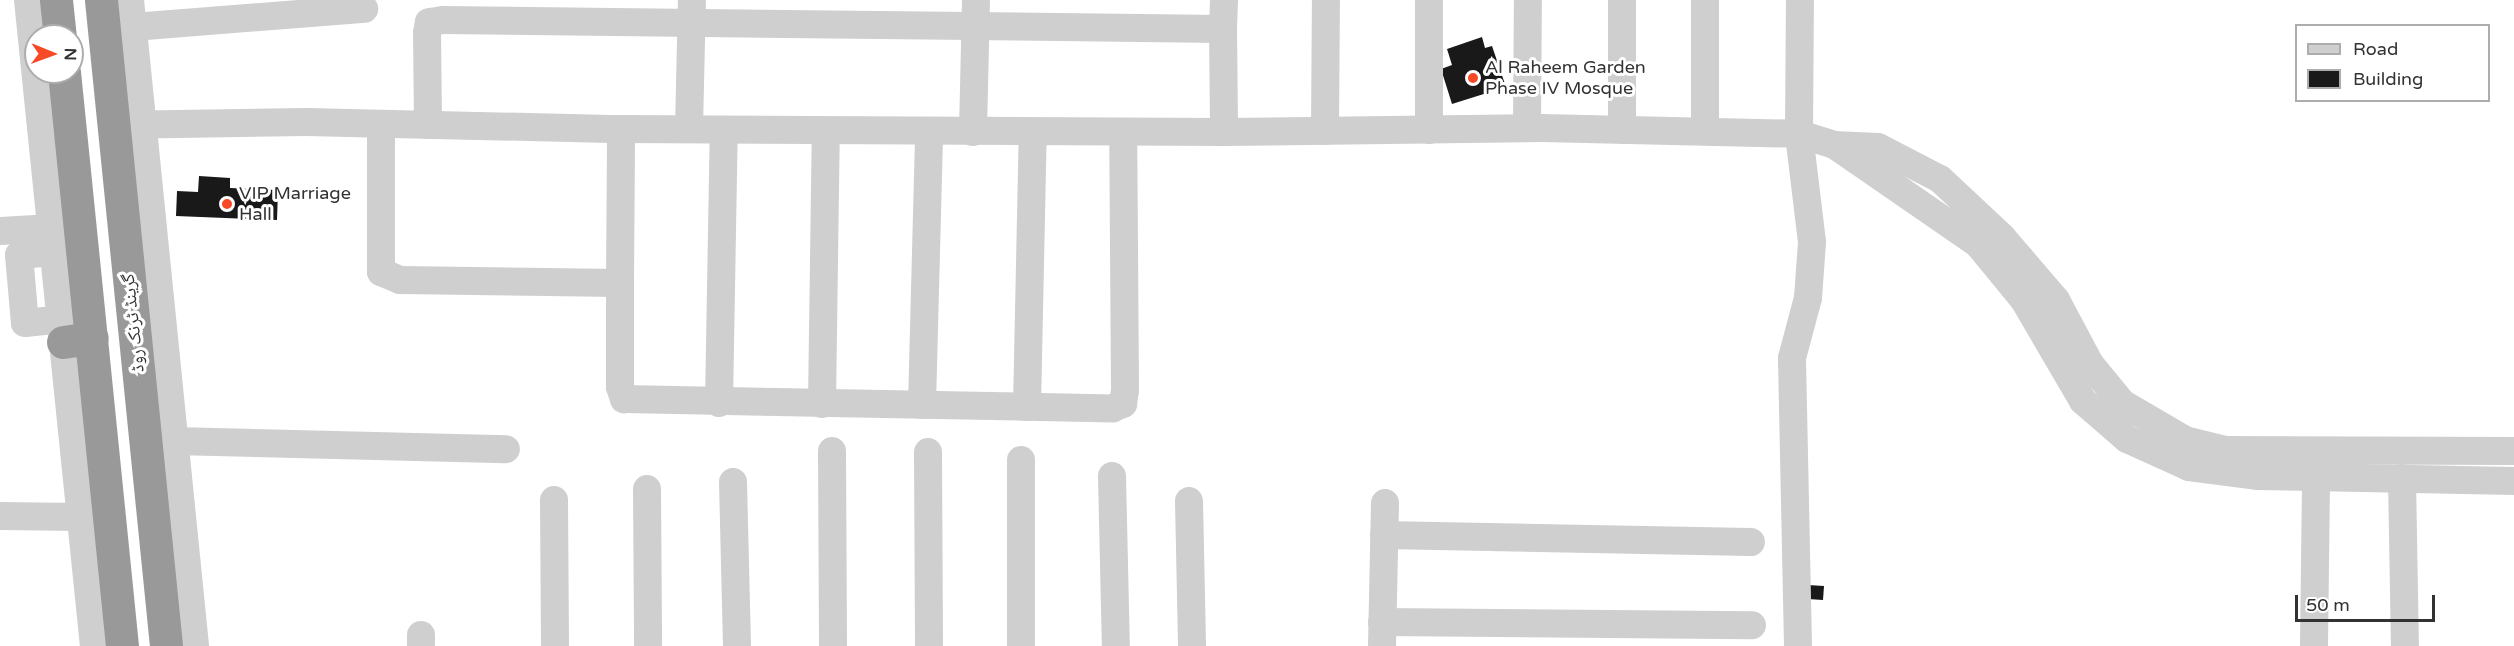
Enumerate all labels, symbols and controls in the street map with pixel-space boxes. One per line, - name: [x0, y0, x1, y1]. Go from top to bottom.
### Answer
- north arrow: [24, 24, 84, 84]
- legend: [2295, 24, 2490, 102]
- text: Road: [2353, 38, 2398, 60]
- text: N: [60, 48, 80, 61]
- place label: Al Raheem Garden Phase IV Mosque: [1485, 57, 1646, 100]
- text: Building: [2353, 68, 2423, 90]
- marker: Al Raheem Garden Phase IV Mosque: [1466, 71, 1480, 85]
- place label: VIP Marriage Hall: [239, 183, 351, 226]
- marker: VIP Marriage Hall: [220, 197, 234, 211]
- street label: گرینڈ ٹرنک روڈ: [117, 273, 149, 373]
- scale bar: [2298, 583, 2438, 621]
- text: 50 m: [2306, 594, 2350, 616]

